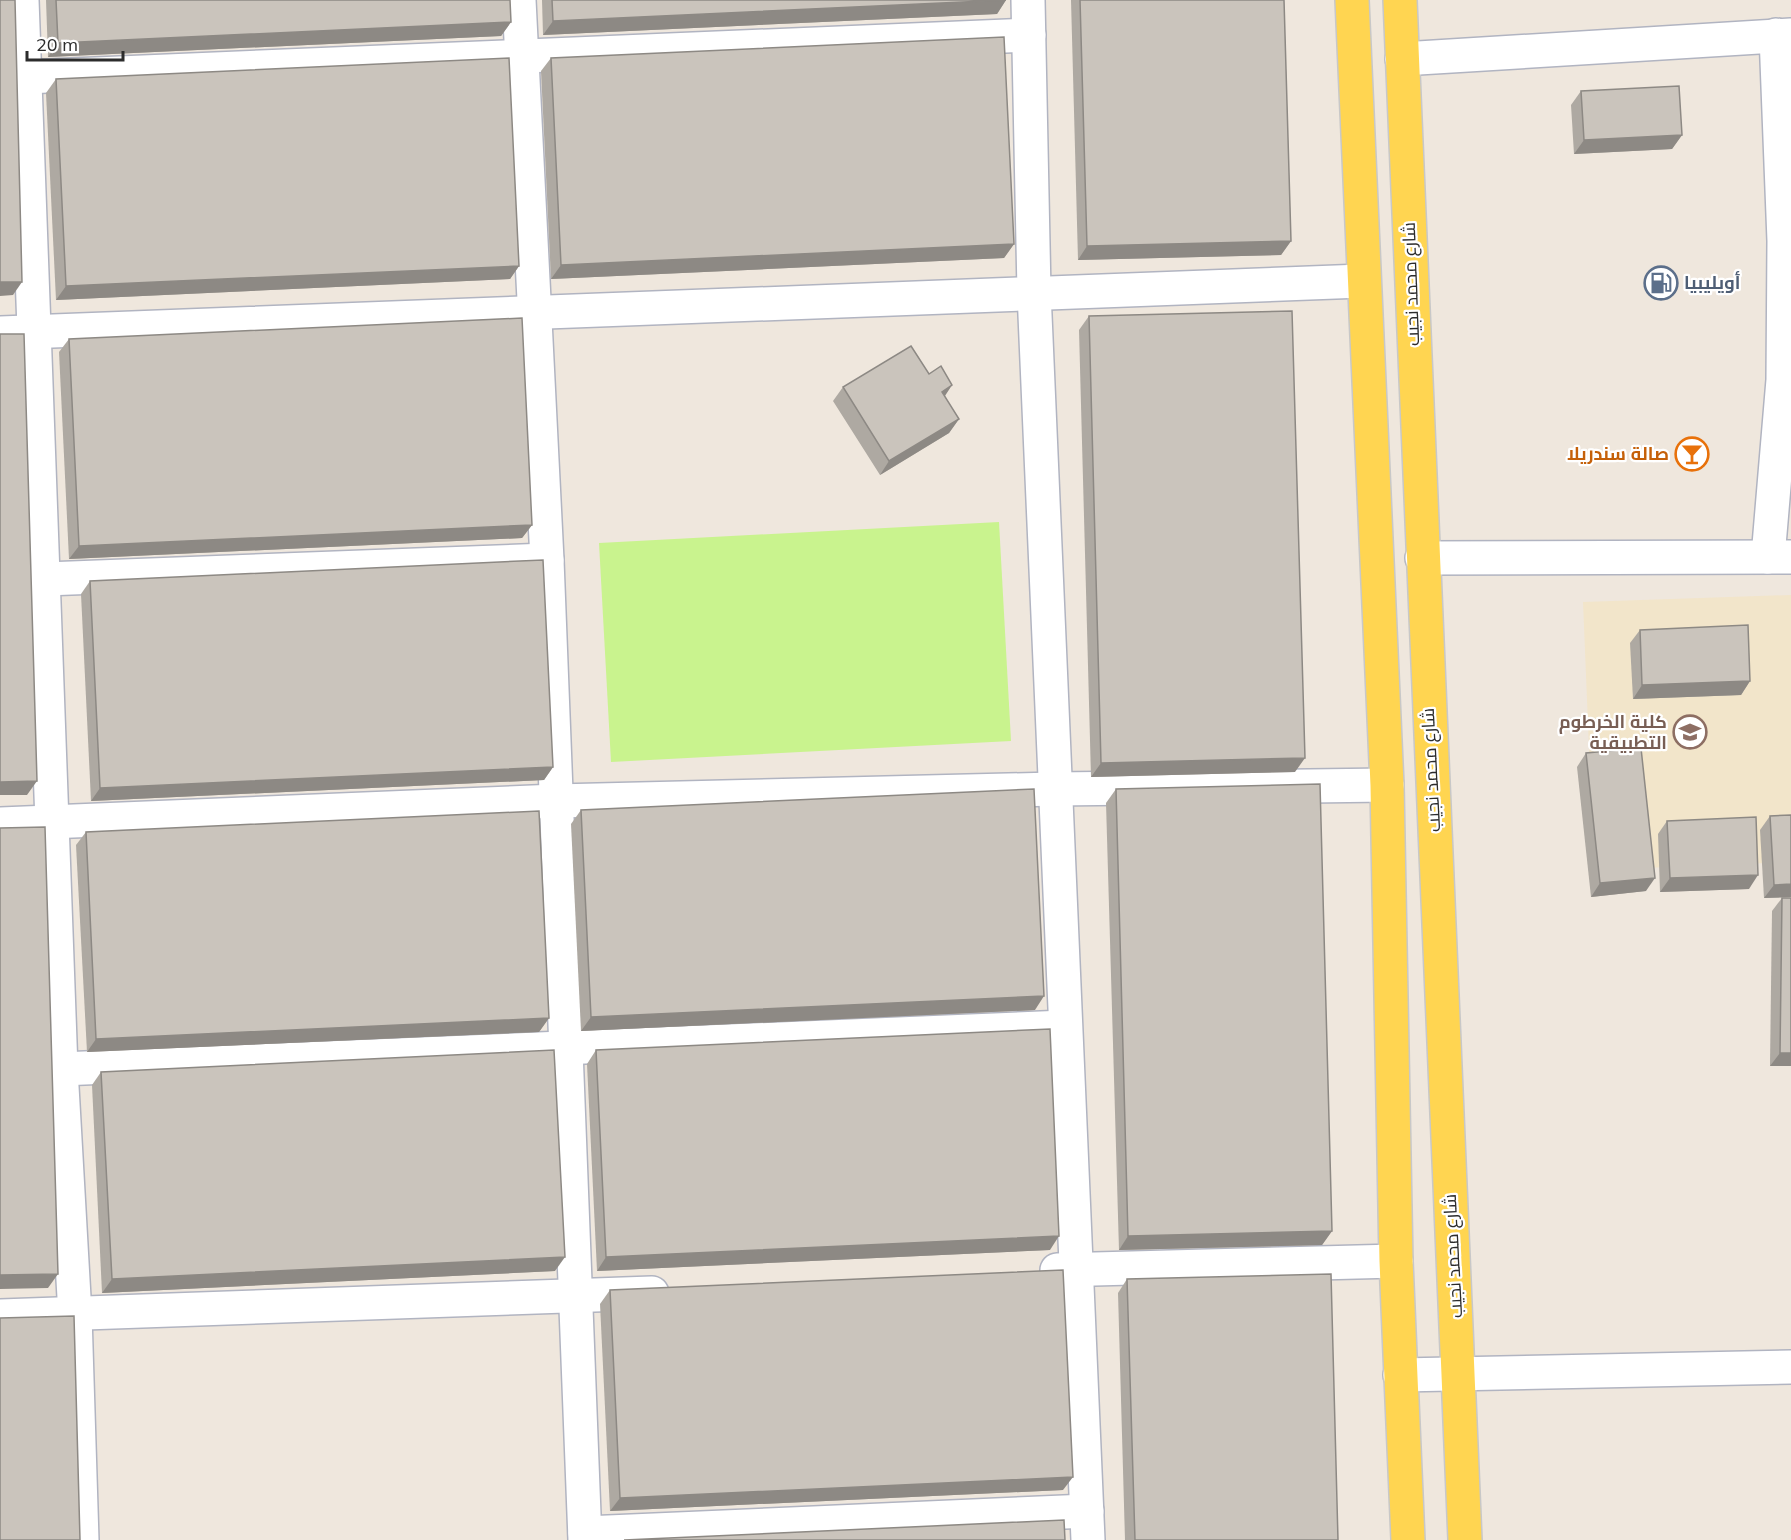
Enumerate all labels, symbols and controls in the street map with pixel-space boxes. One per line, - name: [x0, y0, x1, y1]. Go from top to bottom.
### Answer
- scale bar: [27, 24, 123, 62]
- text: 20 m: [36, 33, 78, 56]
- street label: شارع محمد نجيب: [1397, 222, 1425, 346]
- fuel station icon: أويليبيا: [1643, 265, 1679, 301]
- place label: أويليبيا: [1684, 270, 1740, 294]
- bar icon: صالة سندريلا: [1674, 436, 1710, 472]
- place label: صالة سندريلا: [1567, 442, 1669, 465]
- street label: شارع محمد نجيب: [1416, 707, 1446, 833]
- place label: كلية الخرطوم التطبيقية: [1559, 710, 1667, 754]
- school or university icon: كلية الخرطوم التطبيقية: [1672, 714, 1708, 750]
- street label: شارع محمد نجيب: [1438, 1193, 1468, 1319]

